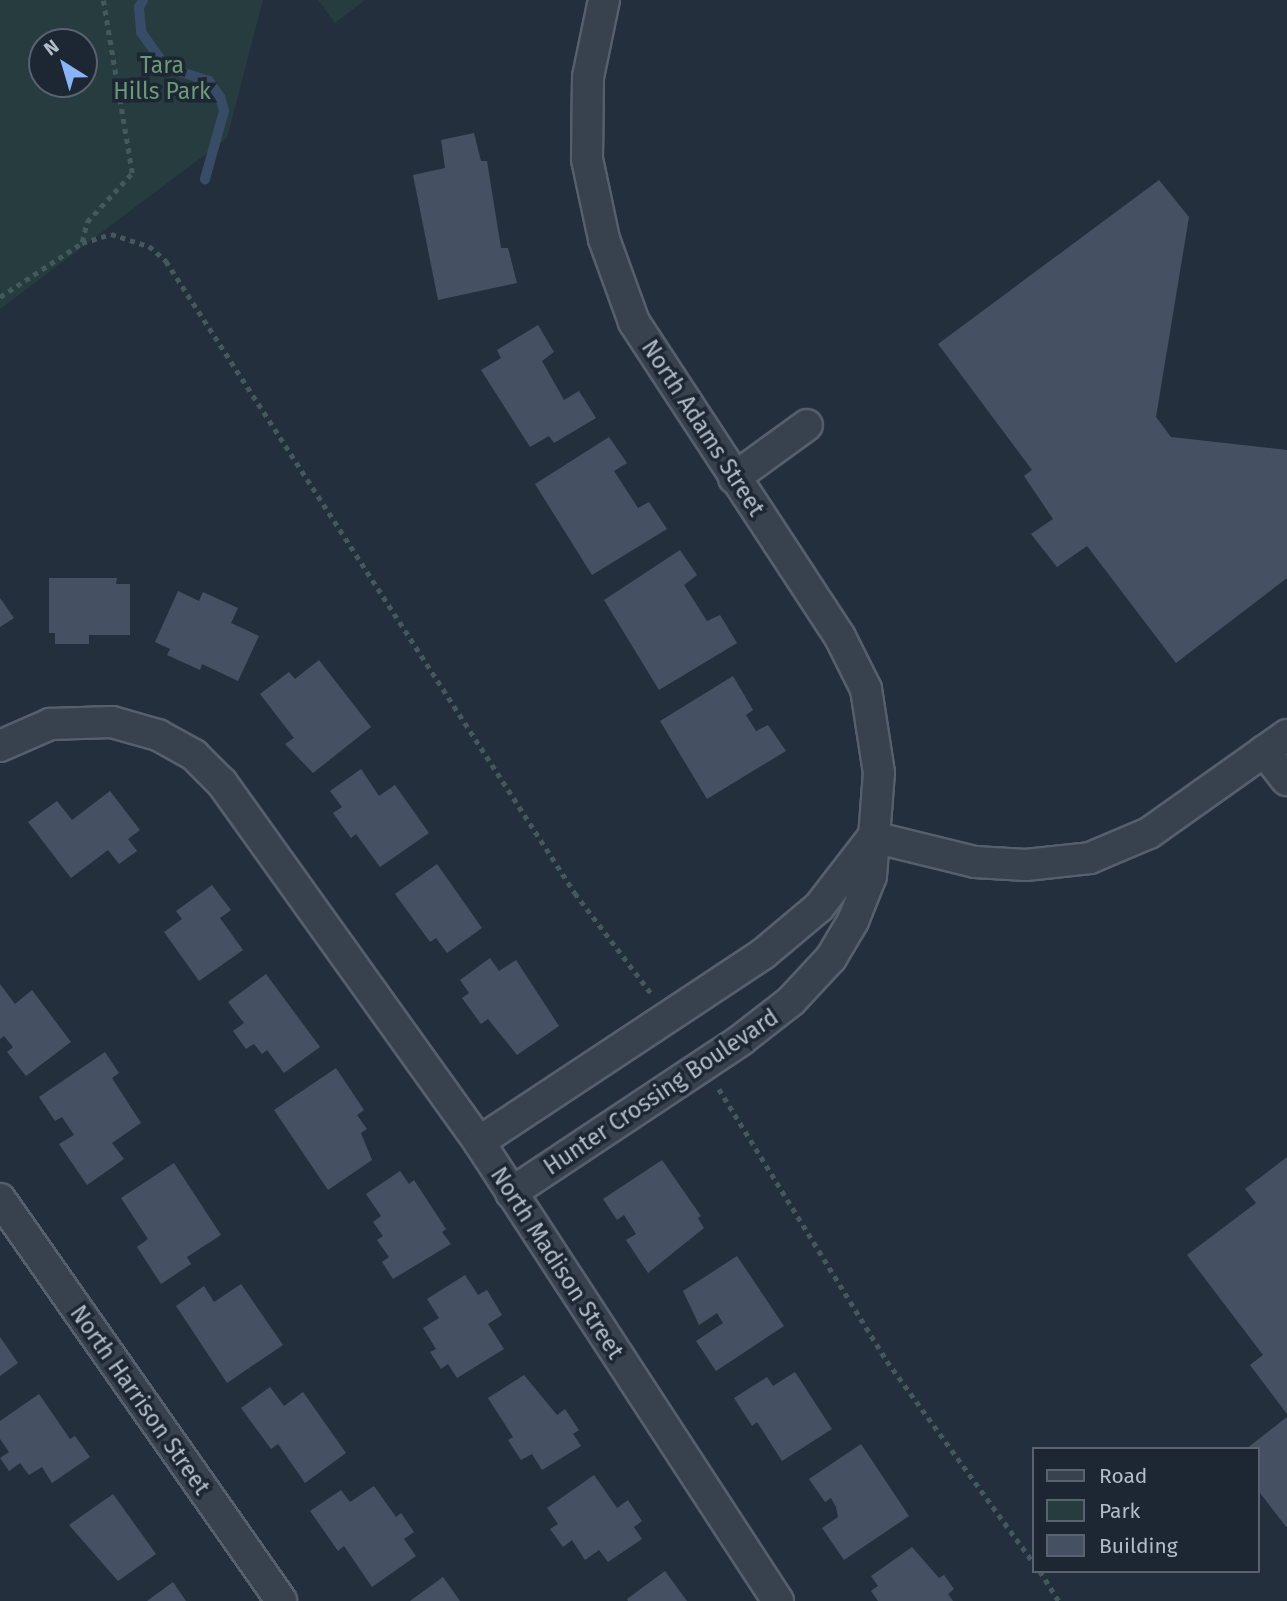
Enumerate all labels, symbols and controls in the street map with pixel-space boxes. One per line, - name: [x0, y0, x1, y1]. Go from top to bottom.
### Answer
- north arrow: [28, 28, 98, 98]
- text: N: [39, 34, 63, 60]
- park label: Tara Hills Park: [113, 51, 211, 105]
- street label: North Adams Street: [636, 335, 770, 521]
- street label: Hunter Crossing Boulevard: [539, 1003, 783, 1181]
- street label: North Madison Street: [485, 1162, 629, 1364]
- street label: North Harrison Street: [64, 1300, 216, 1500]
- legend: [1032, 1447, 1259, 1573]
- text: Road: [1099, 1463, 1147, 1489]
- text: Park: [1099, 1498, 1140, 1524]
- text: Building: [1099, 1533, 1178, 1559]

